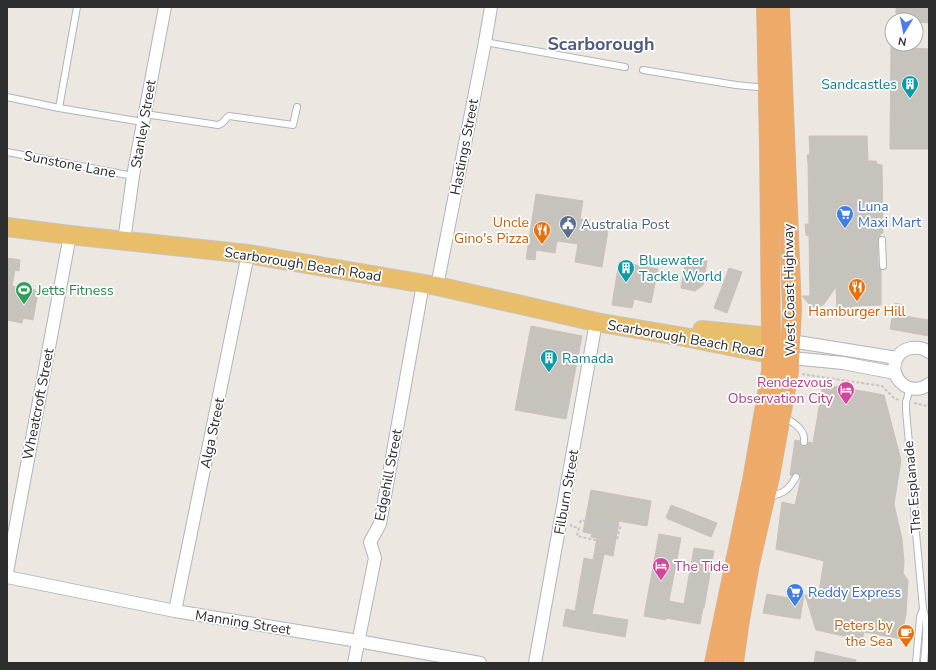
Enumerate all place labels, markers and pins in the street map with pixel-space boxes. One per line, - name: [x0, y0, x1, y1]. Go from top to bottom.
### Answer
- building icon: Sandcastles: [900, 74, 920, 99]
- place label: Sandcastles: [821, 75, 897, 94]
- place label: Luna Maxi Mart: [858, 197, 921, 232]
- supermarket icon: Luna Maxi Mart: [835, 204, 855, 229]
- place label: Uncle Gino's Pizza: [454, 213, 529, 248]
- public building icon: Australia Post: [558, 214, 578, 239]
- place label: Australia Post: [581, 215, 669, 234]
- restaurant icon: Uncle Gino's Pizza: [532, 220, 552, 245]
- place label: Bluewater Tackle World: [639, 251, 722, 286]
- building icon: Bluewater Tackle World: [616, 258, 636, 283]
- restaurant icon: Hamburger Hill: [847, 277, 867, 302]
- sports icon: Jetts Fitness: [14, 280, 34, 305]
- place label: Jetts Fitness: [36, 281, 114, 300]
- place label: Hamburger Hill: [808, 302, 907, 321]
- building icon: Ramada: [539, 348, 559, 373]
- place label: Ramada: [562, 349, 614, 368]
- place label: Rendezvous Observation City: [728, 373, 834, 408]
- hotel icon: Rendezvous Observation City: [836, 380, 856, 405]
- hotel icon: The Tide: [651, 556, 671, 581]
- place label: The Tide: [674, 557, 729, 576]
- supermarket icon: Reddy Express: [785, 582, 805, 607]
- place label: Reddy Express: [808, 583, 902, 602]
- place label: Peters by the Sea: [834, 616, 894, 651]
- cafe icon: Peters by the Sea: [896, 623, 916, 648]

